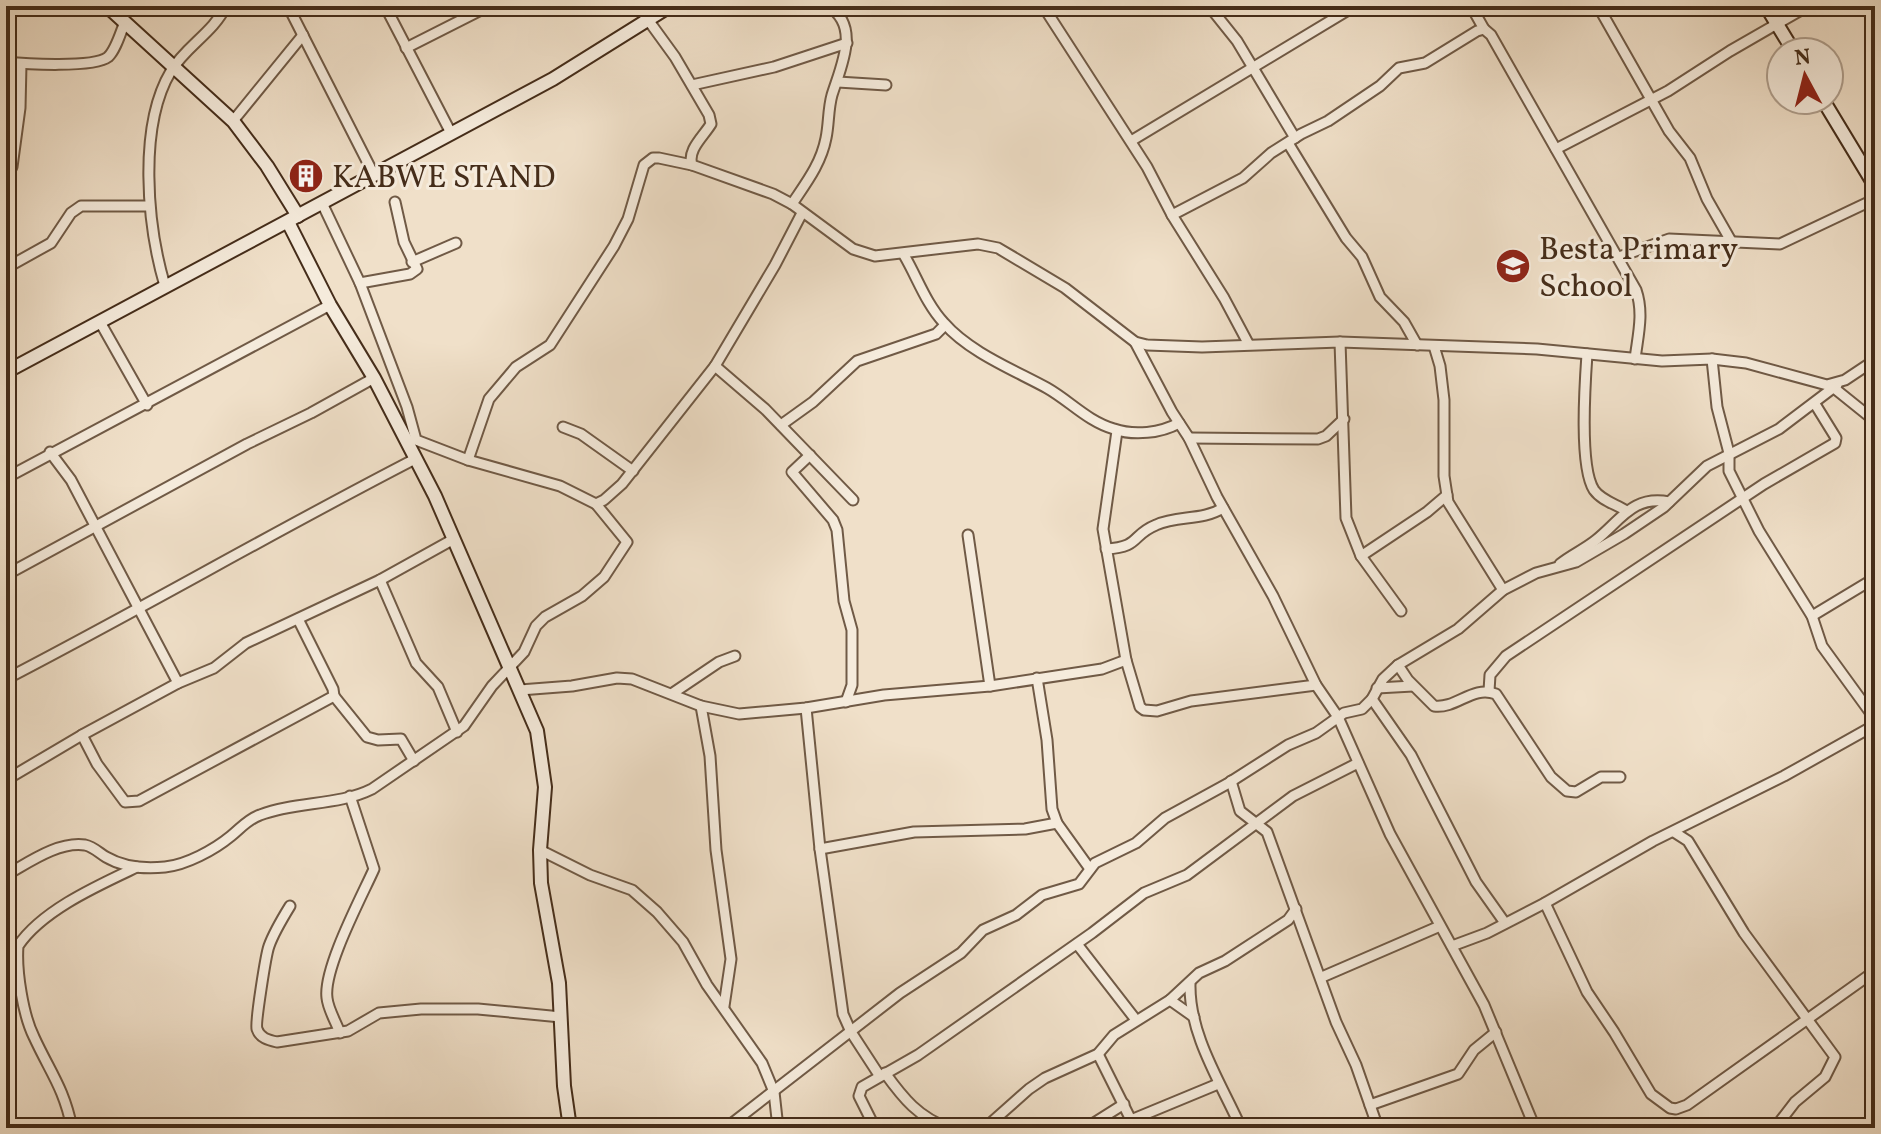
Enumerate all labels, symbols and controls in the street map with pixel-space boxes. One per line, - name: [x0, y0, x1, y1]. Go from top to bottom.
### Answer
- north arrow: [1765, 36, 1845, 116]
- text: N: [1793, 42, 1813, 75]
- building icon: KABWE STAND: [287, 157, 325, 195]
- place label: KABWE STAND: [332, 157, 555, 201]
- place label: Besta Primary School: [1539, 229, 1738, 310]
- school or university icon: Besta Primary School: [1494, 247, 1532, 285]

